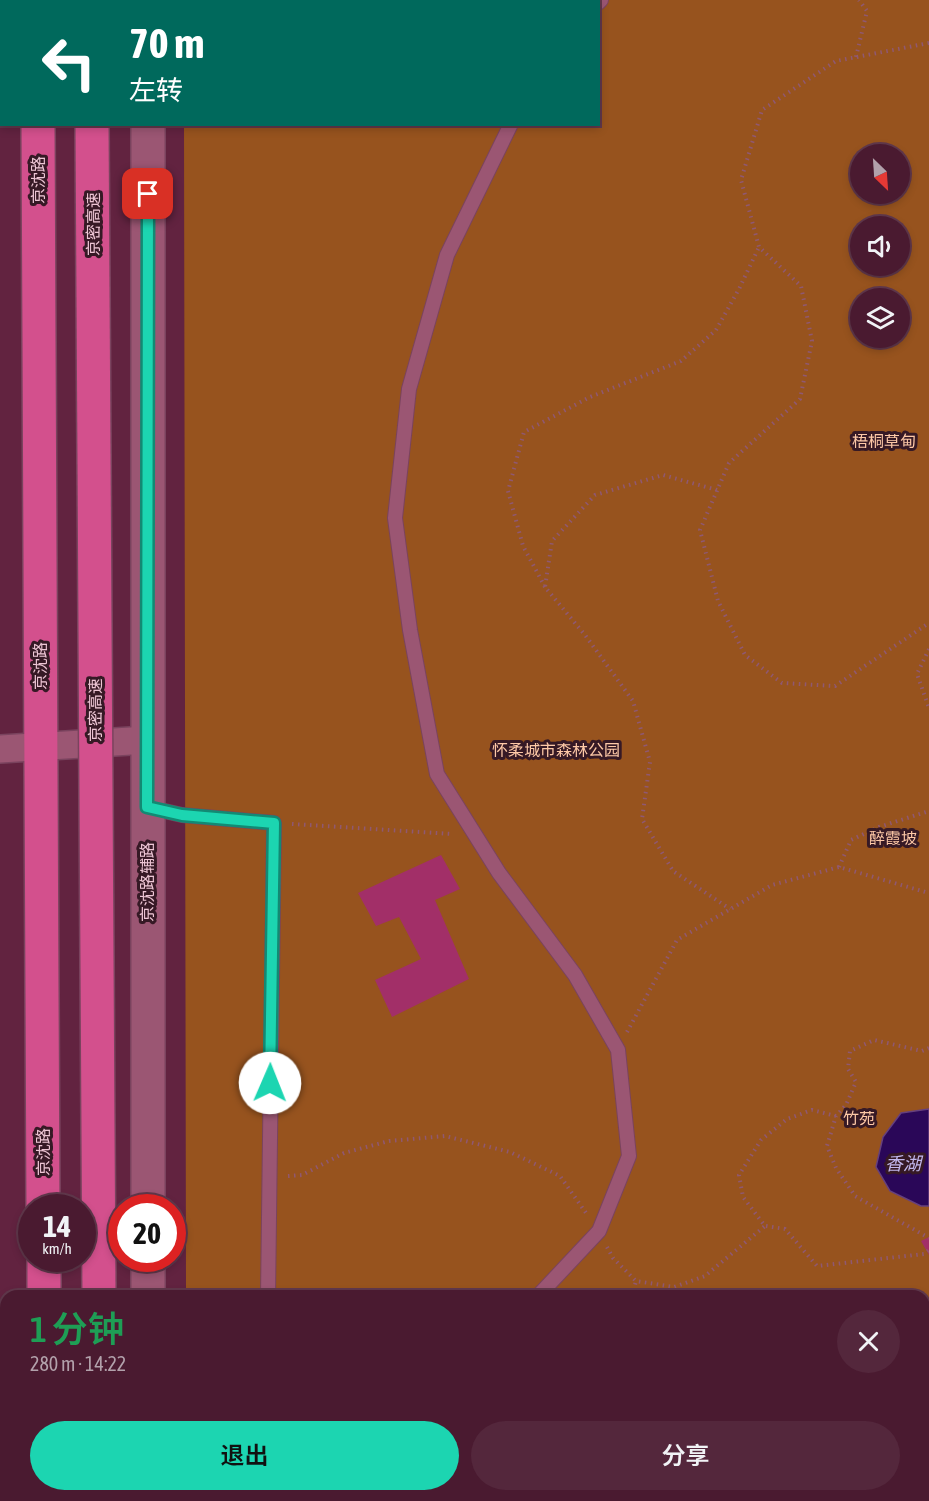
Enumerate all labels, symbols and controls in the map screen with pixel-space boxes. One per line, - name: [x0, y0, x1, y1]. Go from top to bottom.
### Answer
- text: 70 m: [129, 19, 204, 67]
- icon: left: [30, 24, 108, 102]
- text: 左转: [129, 75, 183, 106]
- north arrow: [850, 144, 910, 204]
- map controls: [850, 144, 910, 348]
- street label: 京沈路: [29, 156, 47, 204]
- pin: [122, 168, 173, 219]
- icon: arrive: [131, 177, 164, 210]
- street label: 京密高速: [84, 192, 102, 256]
- button: sound: [850, 216, 910, 276]
- button: layers: [850, 288, 910, 348]
- park label: 梧桐草甸: [852, 432, 916, 450]
- street label: 京沈路: [31, 642, 49, 690]
- street label: 京密高速: [86, 678, 104, 742]
- park label: 怀柔城市森林公园: [492, 741, 620, 759]
- park label: 醉霞坡: [869, 829, 917, 847]
- street label: 京沈路辅路: [138, 842, 156, 922]
- position arrow: [238, 1051, 302, 1115]
- park label: 竹苑: [843, 1109, 875, 1127]
- street label: 京沈路: [34, 1128, 52, 1176]
- water label: 香湖: [885, 1153, 924, 1174]
- speed limit sign: 20: [108, 1194, 186, 1272]
- text: 14: [43, 1209, 71, 1243]
- text: km/h: [42, 1240, 72, 1257]
- text: 1 分钟: [30, 1308, 124, 1350]
- button: close: [837, 1310, 900, 1373]
- text: 280 m · 14:22: [30, 1352, 126, 1375]
- button: 退出: [30, 1421, 459, 1490]
- button: 分享: [471, 1421, 900, 1490]

